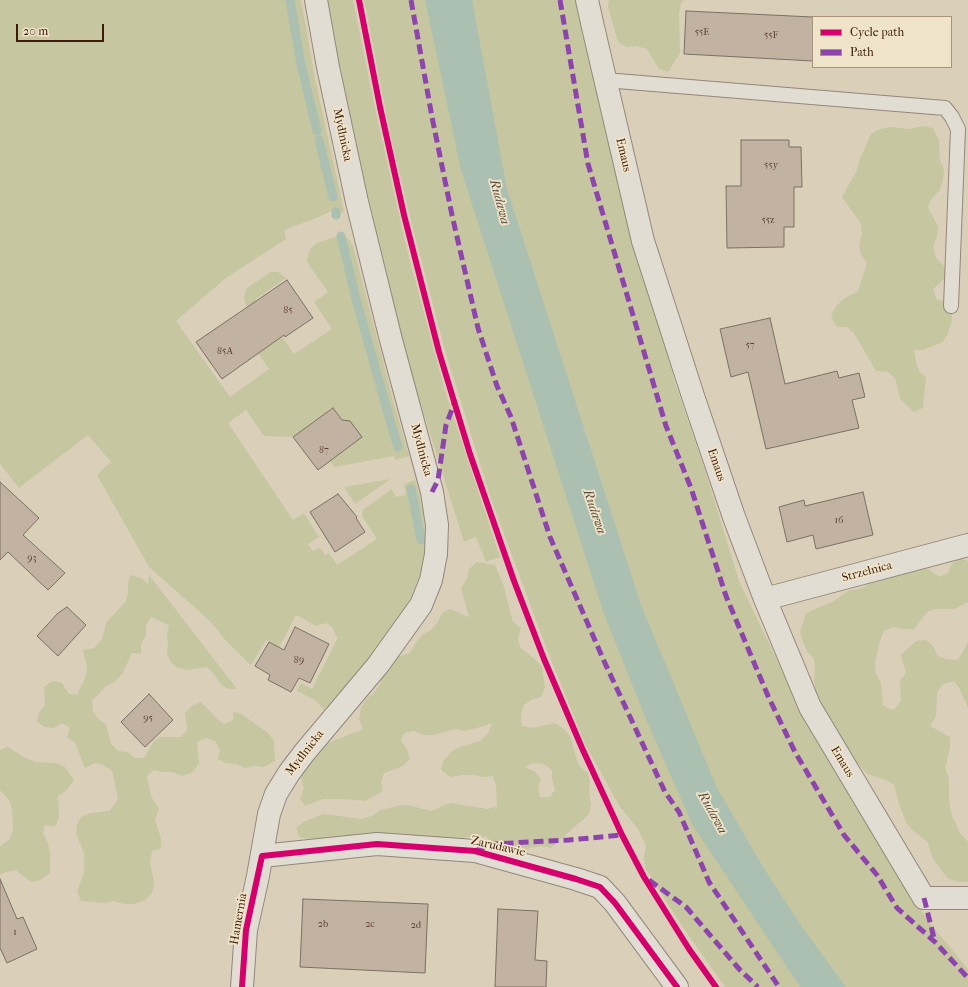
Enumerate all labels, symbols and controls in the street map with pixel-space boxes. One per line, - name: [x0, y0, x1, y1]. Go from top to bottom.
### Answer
- scale bar: [18, 16, 106, 42]
- legend: [812, 16, 952, 68]
- text: 20 m: [23, 24, 48, 38]
- text: Cycle path: [850, 25, 904, 39]
- house number: 55E: [695, 27, 709, 39]
- house number: 55F: [764, 30, 778, 42]
- text: Path: [850, 45, 874, 59]
- street label: Mydlnicka: [329, 107, 355, 163]
- street label: Emaus: [612, 137, 634, 173]
- house number: 55y: [764, 160, 778, 172]
- water label: Rudawa: [486, 178, 512, 226]
- house number: 55z: [761, 215, 775, 227]
- house number: 85: [283, 305, 293, 317]
- house number: 57: [745, 340, 755, 352]
- house number: 85A: [217, 346, 233, 358]
- street label: Mydlnicka: [407, 422, 435, 478]
- house number: 87: [319, 445, 329, 457]
- street label: Emaus: [704, 447, 728, 483]
- water label: Rudawa: [579, 488, 609, 536]
- house number: 16: [835, 515, 843, 527]
- house number: 93: [27, 553, 37, 565]
- street label: Strzelnica: [840, 558, 894, 586]
- house number: 89: [294, 655, 304, 667]
- house number: 95: [143, 713, 153, 725]
- street label: Mydlnicka: [283, 727, 327, 779]
- street label: Emaus: [827, 744, 857, 780]
- water label: Rudawa: [694, 789, 730, 837]
- street label: Zarudawie: [469, 834, 527, 860]
- street label: Hamernia: [227, 892, 251, 946]
- house number: 2b: [318, 919, 328, 931]
- house number: 2c: [365, 919, 375, 931]
- house number: 2d: [411, 920, 421, 932]
- house number: 1: [13, 927, 17, 939]

